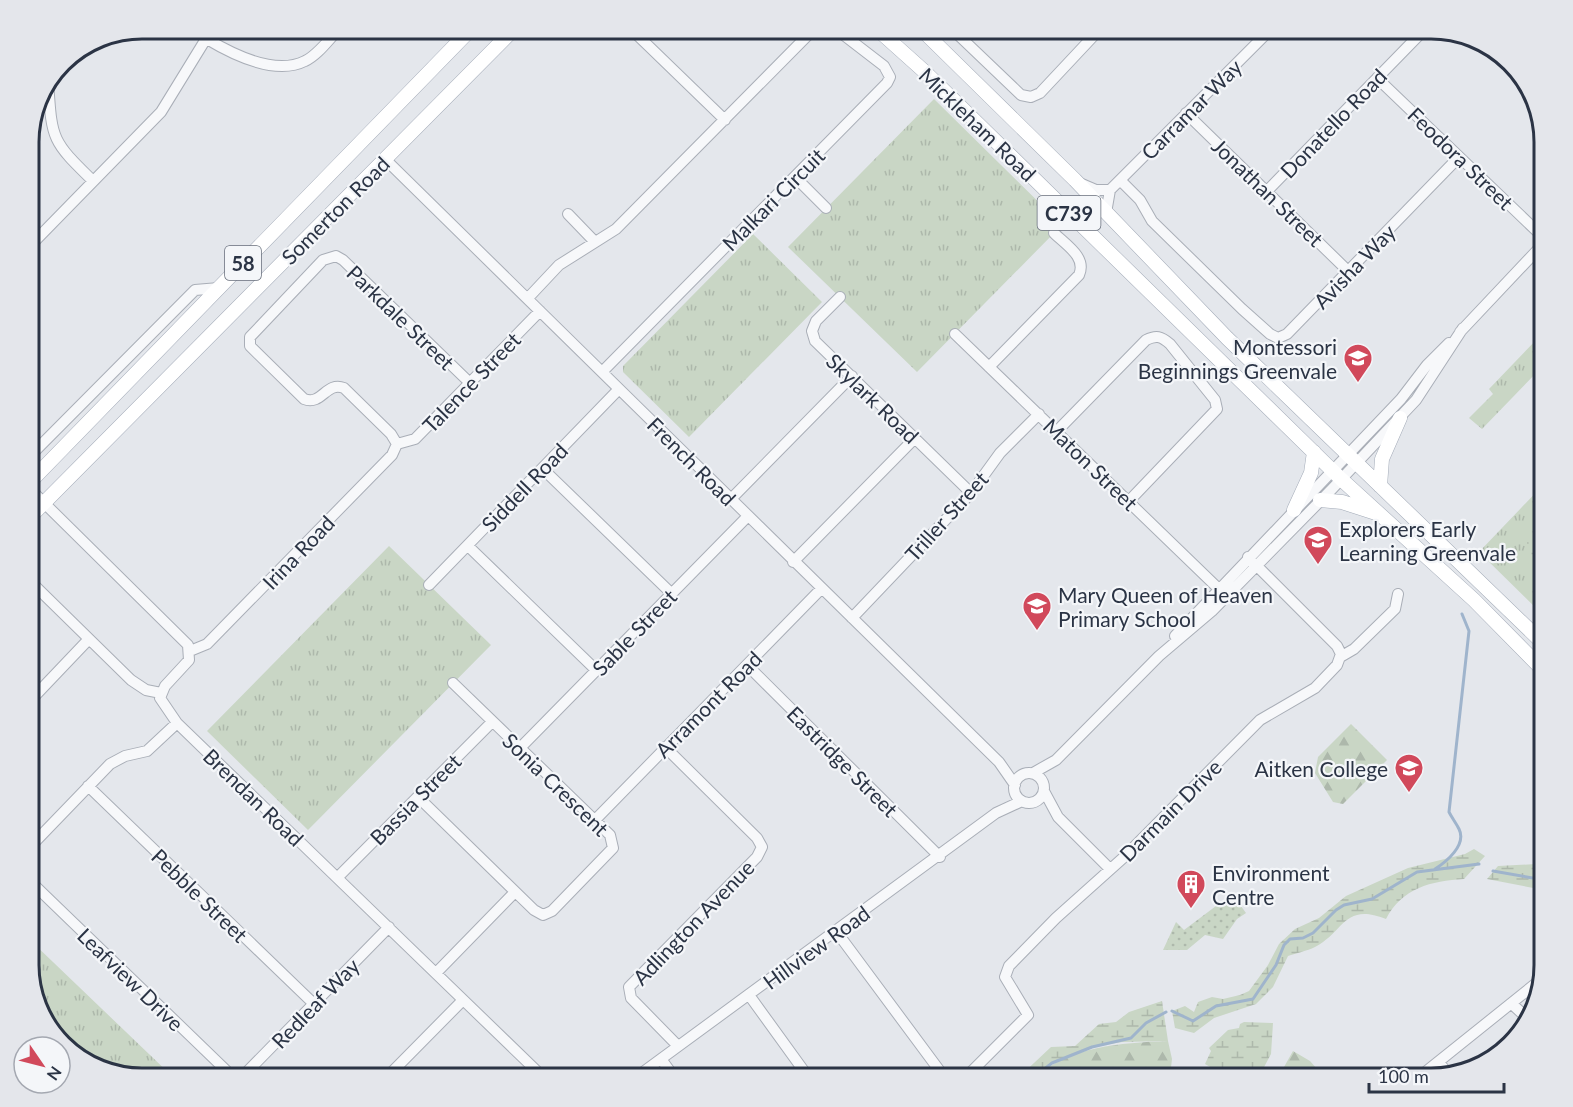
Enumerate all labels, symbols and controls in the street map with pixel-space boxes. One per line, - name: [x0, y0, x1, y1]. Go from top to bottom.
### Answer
- street label: Carramar Way: [1136, 54, 1246, 164]
- street label: Mickleham Road: [914, 62, 1042, 186]
- street label: Donatello Road: [1275, 63, 1391, 183]
- street label: Feodora Street: [1403, 102, 1519, 215]
- street label: Jonathan Street: [1207, 133, 1329, 252]
- street label: Malkari Circuit: [717, 142, 830, 255]
- street label: Somerton Road: [276, 151, 394, 269]
- road number: C739: [1038, 196, 1100, 230]
- street label: Avisha Way: [1308, 219, 1400, 313]
- road number: 58: [225, 246, 261, 280]
- street label: Parkdale Street: [342, 260, 460, 375]
- street label: Talence Street: [417, 326, 525, 437]
- place label: Montessori Beginnings Greenvale: [1138, 334, 1337, 383]
- school or university icon: Montessori Beginnings Greenvale: [1342, 342, 1374, 384]
- street label: Skylark Road: [822, 348, 924, 448]
- street label: French Road: [643, 412, 741, 510]
- street label: Maton Street: [1039, 413, 1144, 515]
- street label: Siddell Road: [476, 438, 572, 536]
- street label: Triller Street: [899, 466, 993, 566]
- street label: Irina Road: [257, 510, 339, 594]
- place label: Explorers Early Learning Greenvale: [1339, 516, 1516, 565]
- school or university icon: Explorers Early Learning Greenvale: [1302, 524, 1334, 566]
- place label: Mary Queen of Heaven Primary School: [1058, 582, 1273, 631]
- street label: Sable Street: [587, 583, 682, 680]
- school or university icon: Mary Queen of Heaven Primary School: [1021, 590, 1053, 632]
- street label: Arramont Road: [650, 646, 766, 762]
- street label: Eastridge Street: [783, 701, 904, 822]
- street label: Sonia Crescent: [498, 727, 614, 841]
- street label: Brendan Road: [199, 743, 309, 851]
- street label: Bassia Street: [364, 748, 466, 850]
- school or university icon: Aitken College: [1393, 752, 1425, 794]
- street label: Darmain Drive: [1114, 754, 1226, 866]
- place label: Aitken College: [1254, 756, 1388, 781]
- street label: Pebble Street: [147, 843, 253, 947]
- street label: Adlington Avenue: [627, 854, 759, 990]
- place label: Environment Centre: [1212, 860, 1330, 909]
- building icon: Environment Centre: [1175, 868, 1207, 910]
- street label: Hillview Road: [758, 900, 874, 994]
- street label: Leafview Drive: [73, 922, 189, 1036]
- street label: Redleaf Way: [266, 953, 364, 1053]
- north arrow: [12, 1035, 72, 1095]
- scale bar: [1369, 1056, 1504, 1094]
- text: N: [43, 1063, 66, 1084]
- text: 100 m: [1378, 1065, 1429, 1087]

